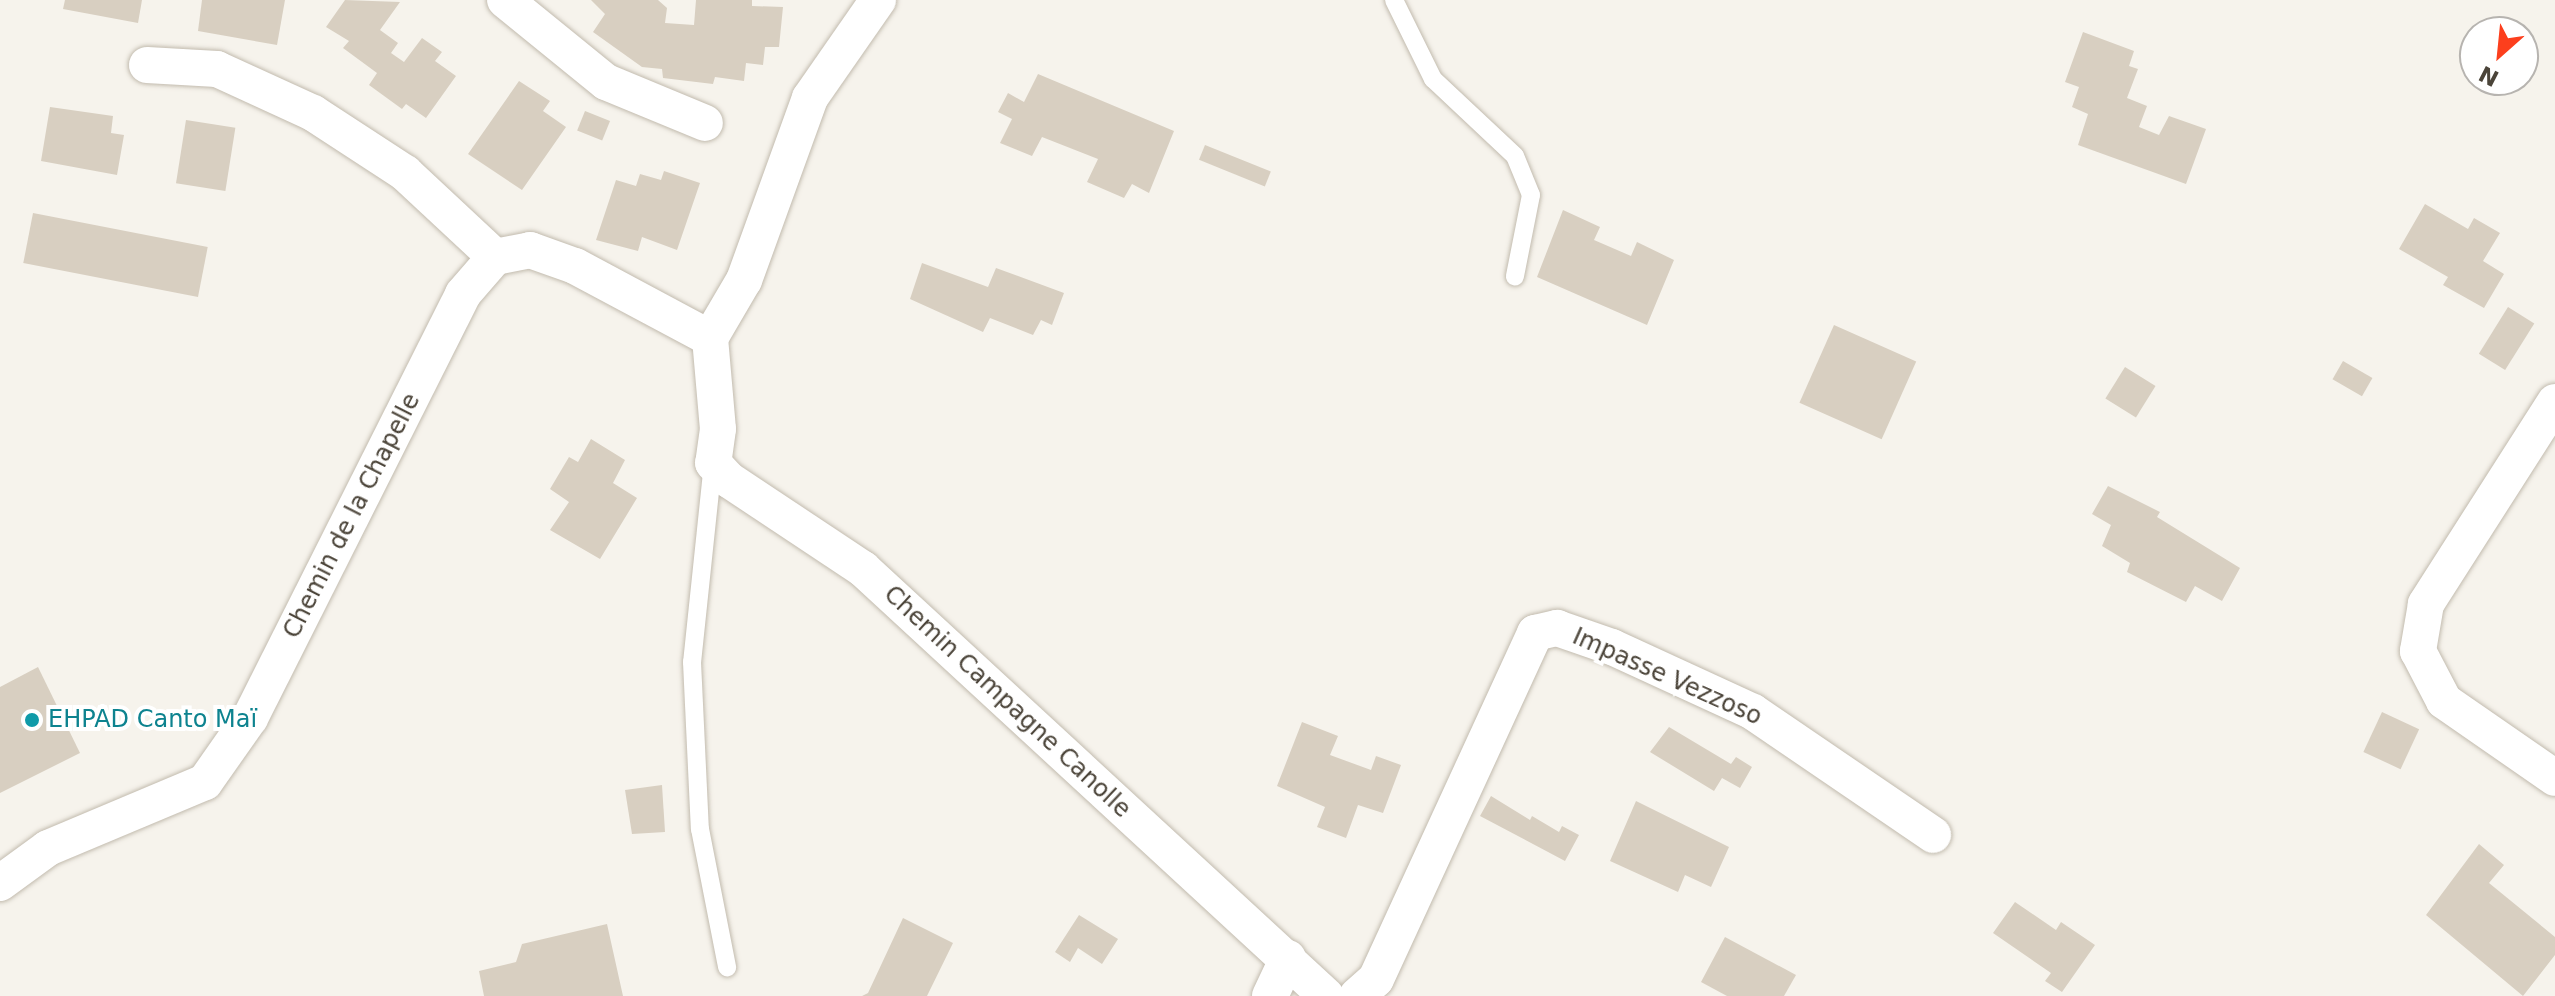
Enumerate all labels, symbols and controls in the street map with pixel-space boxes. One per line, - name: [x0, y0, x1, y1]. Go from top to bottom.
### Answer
- north arrow: [2459, 16, 2539, 96]
- text: N: [2475, 61, 2503, 91]
- street label: Chemin de la Chapelle: [278, 389, 426, 643]
- street label: Chemin Campagne Canolle: [878, 580, 1136, 824]
- street label: Impasse Vezzoso: [1568, 622, 1766, 732]
- place label: EHPAD Canto Maï: [48, 706, 257, 734]
- marker: EHPAD Canto Maï: [23, 711, 41, 729]

